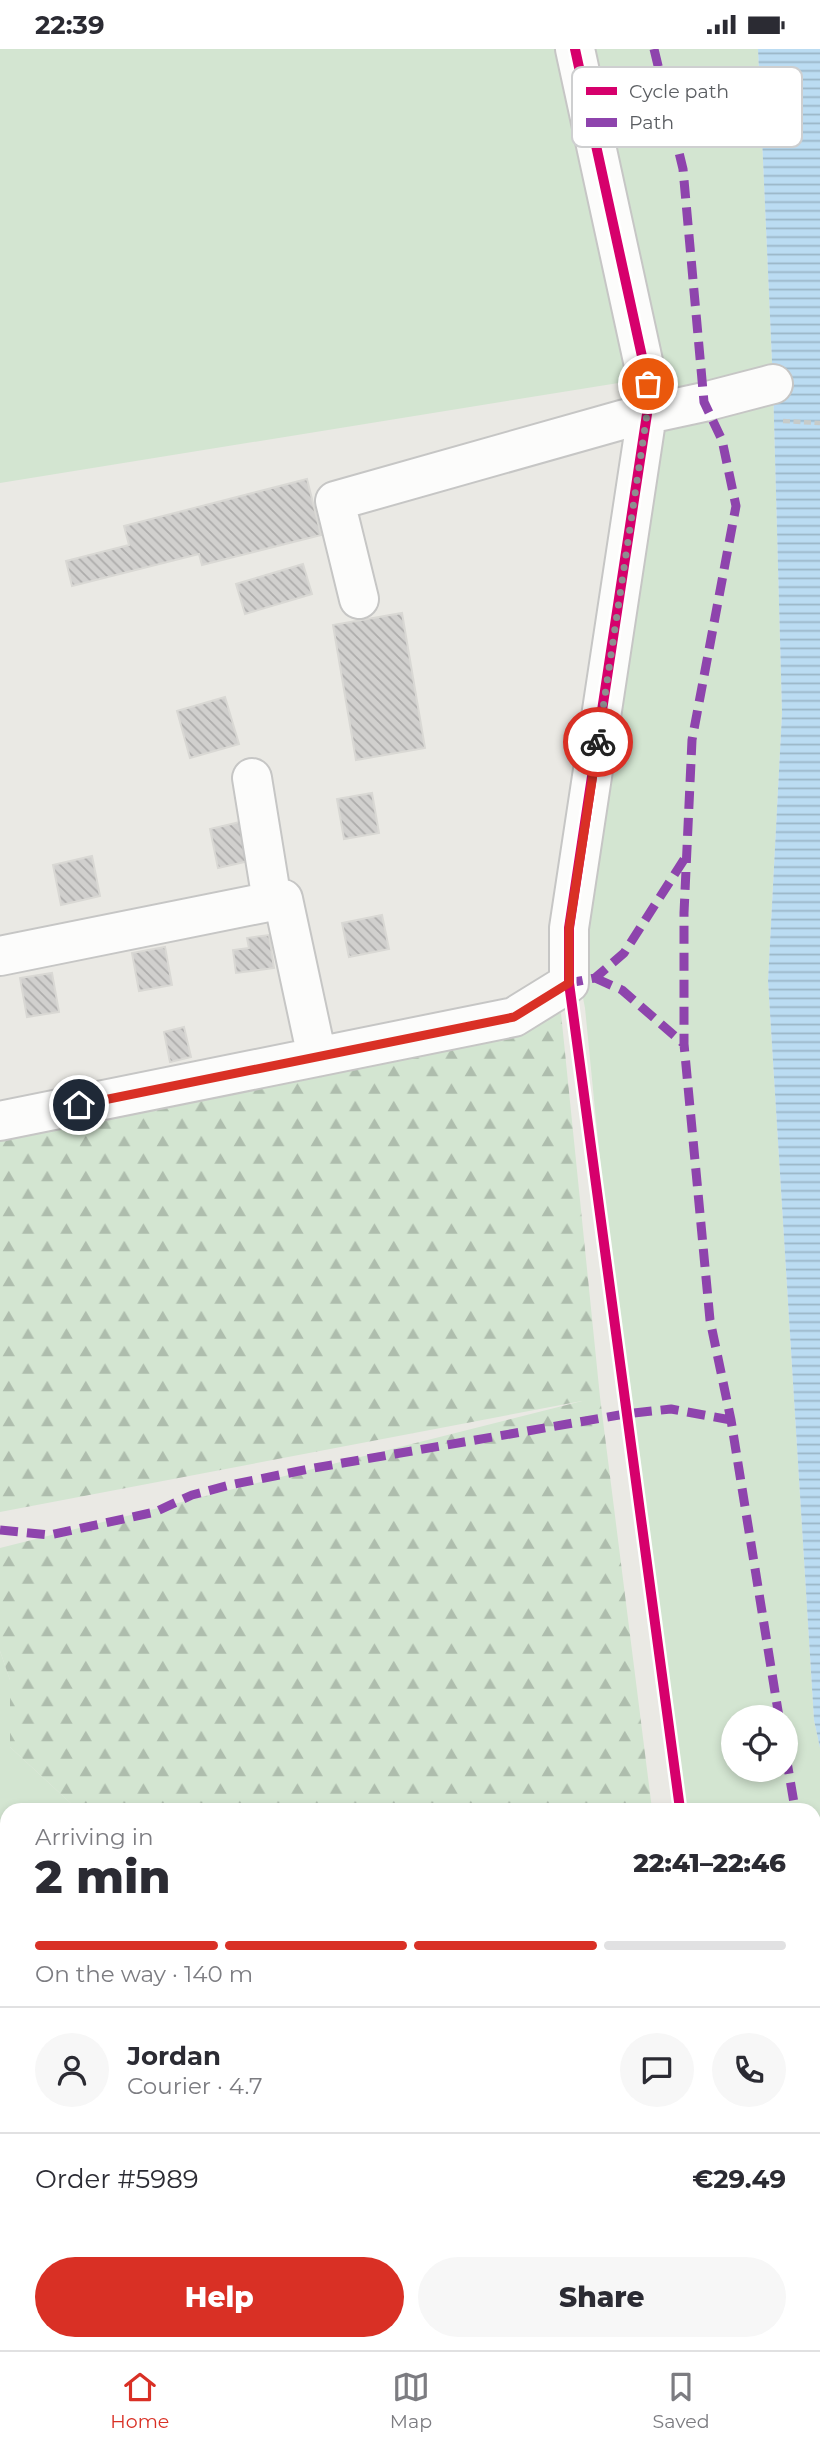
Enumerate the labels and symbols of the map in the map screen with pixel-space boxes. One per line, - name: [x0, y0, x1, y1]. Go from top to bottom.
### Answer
- legend: [572, 67, 802, 147]
- text: Cycle path: [629, 80, 729, 103]
- text: Path: [629, 111, 674, 134]
- pin: [618, 354, 678, 414]
- courier: [563, 707, 633, 777]
- pin: [49, 1075, 109, 1135]

